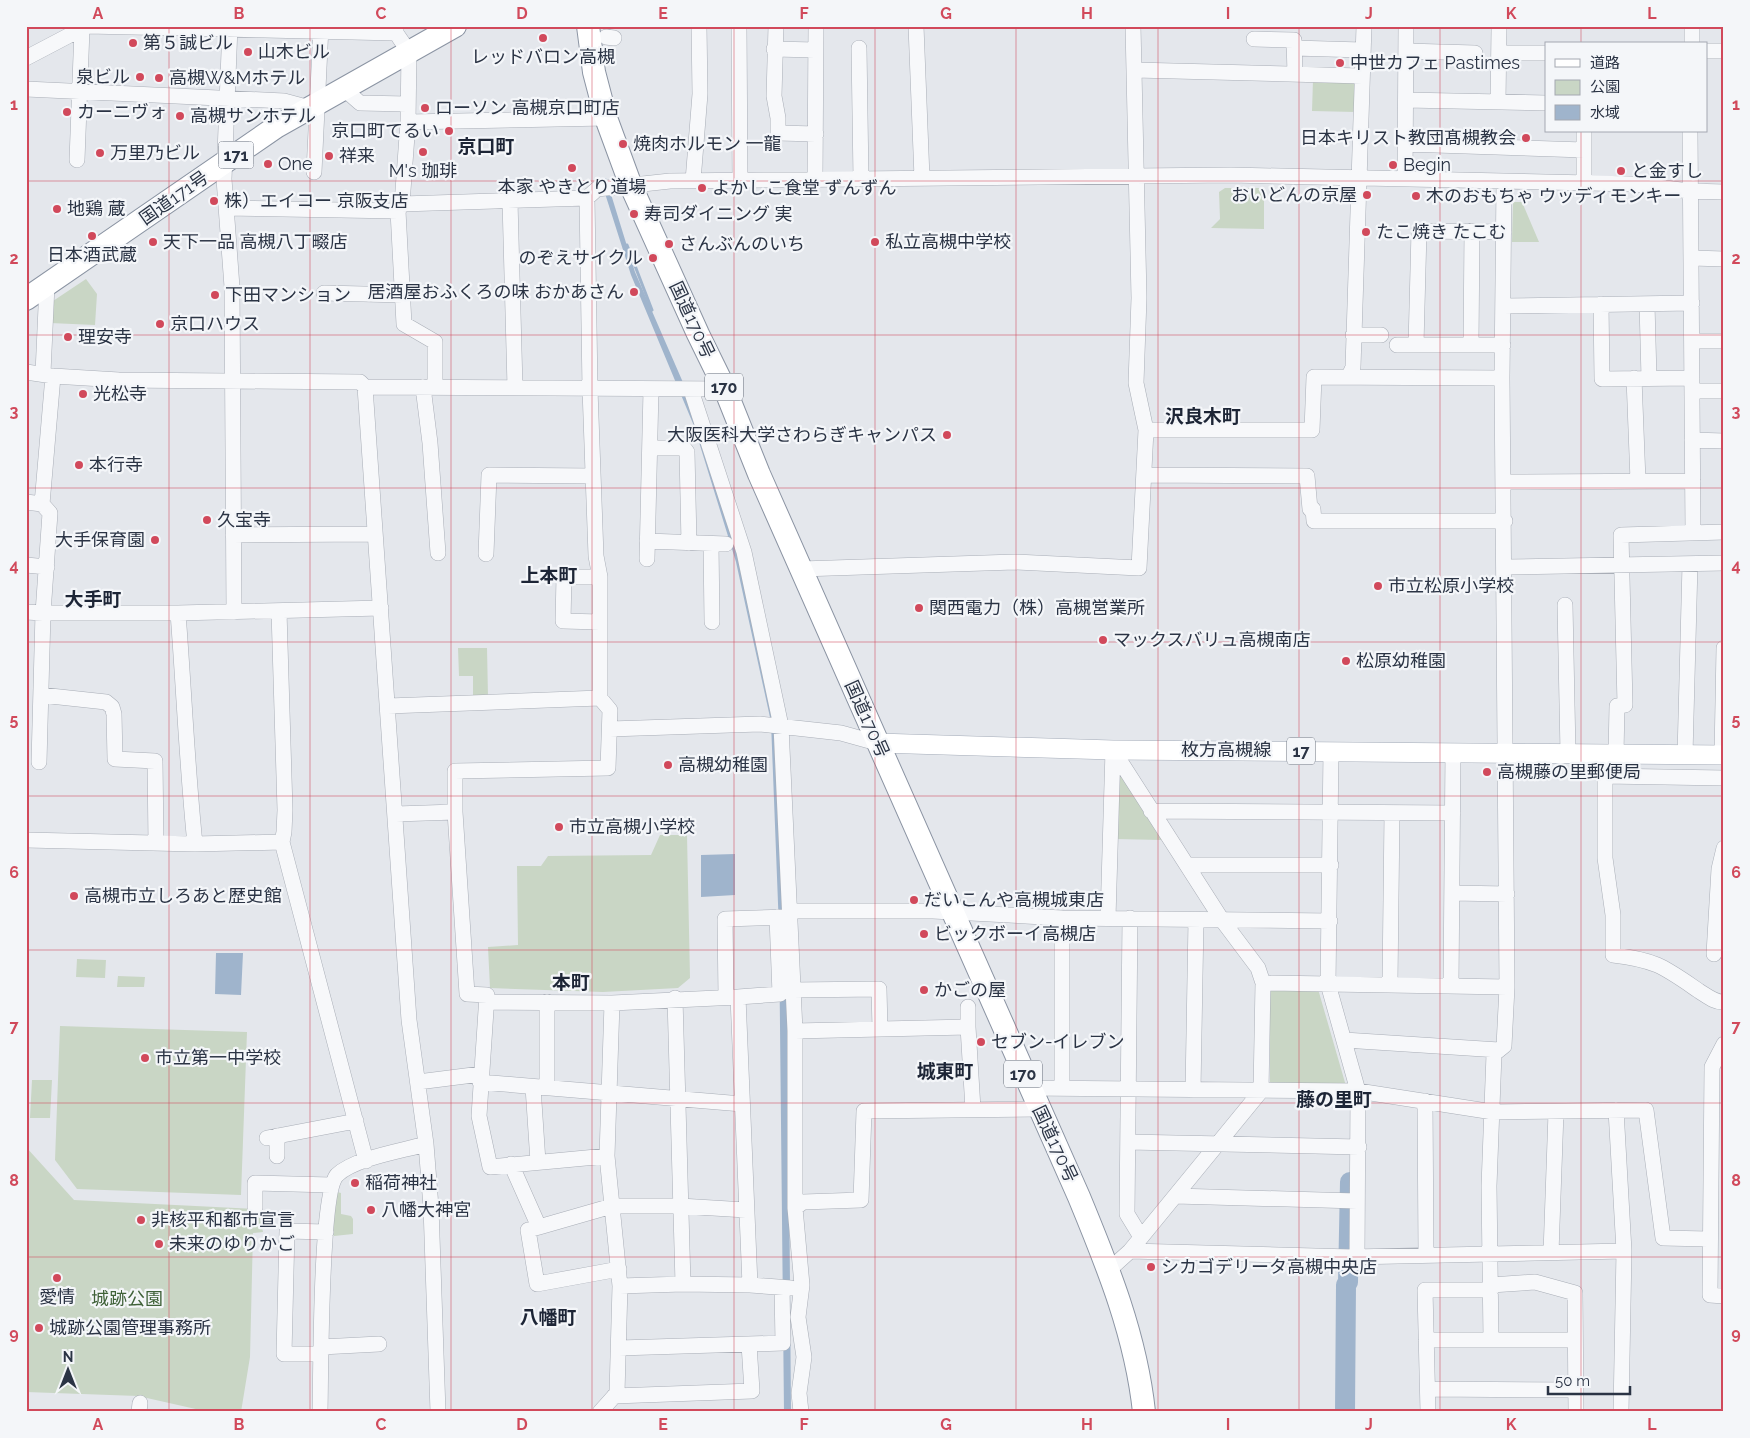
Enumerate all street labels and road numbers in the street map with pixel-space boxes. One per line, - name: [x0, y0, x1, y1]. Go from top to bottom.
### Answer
- road number: 171: [218, 142, 254, 168]
- street label: 国道171号: [135, 166, 212, 229]
- street label: 国道170号: [666, 278, 719, 361]
- road number: 170: [705, 374, 743, 401]
- street label: 国道170号: [841, 677, 894, 761]
- road number: 17: [1287, 738, 1315, 764]
- street label: 枚方高槻線: [1181, 739, 1271, 760]
- road number: 170: [1004, 1060, 1042, 1088]
- street label: 国道170号: [1029, 1102, 1082, 1185]

